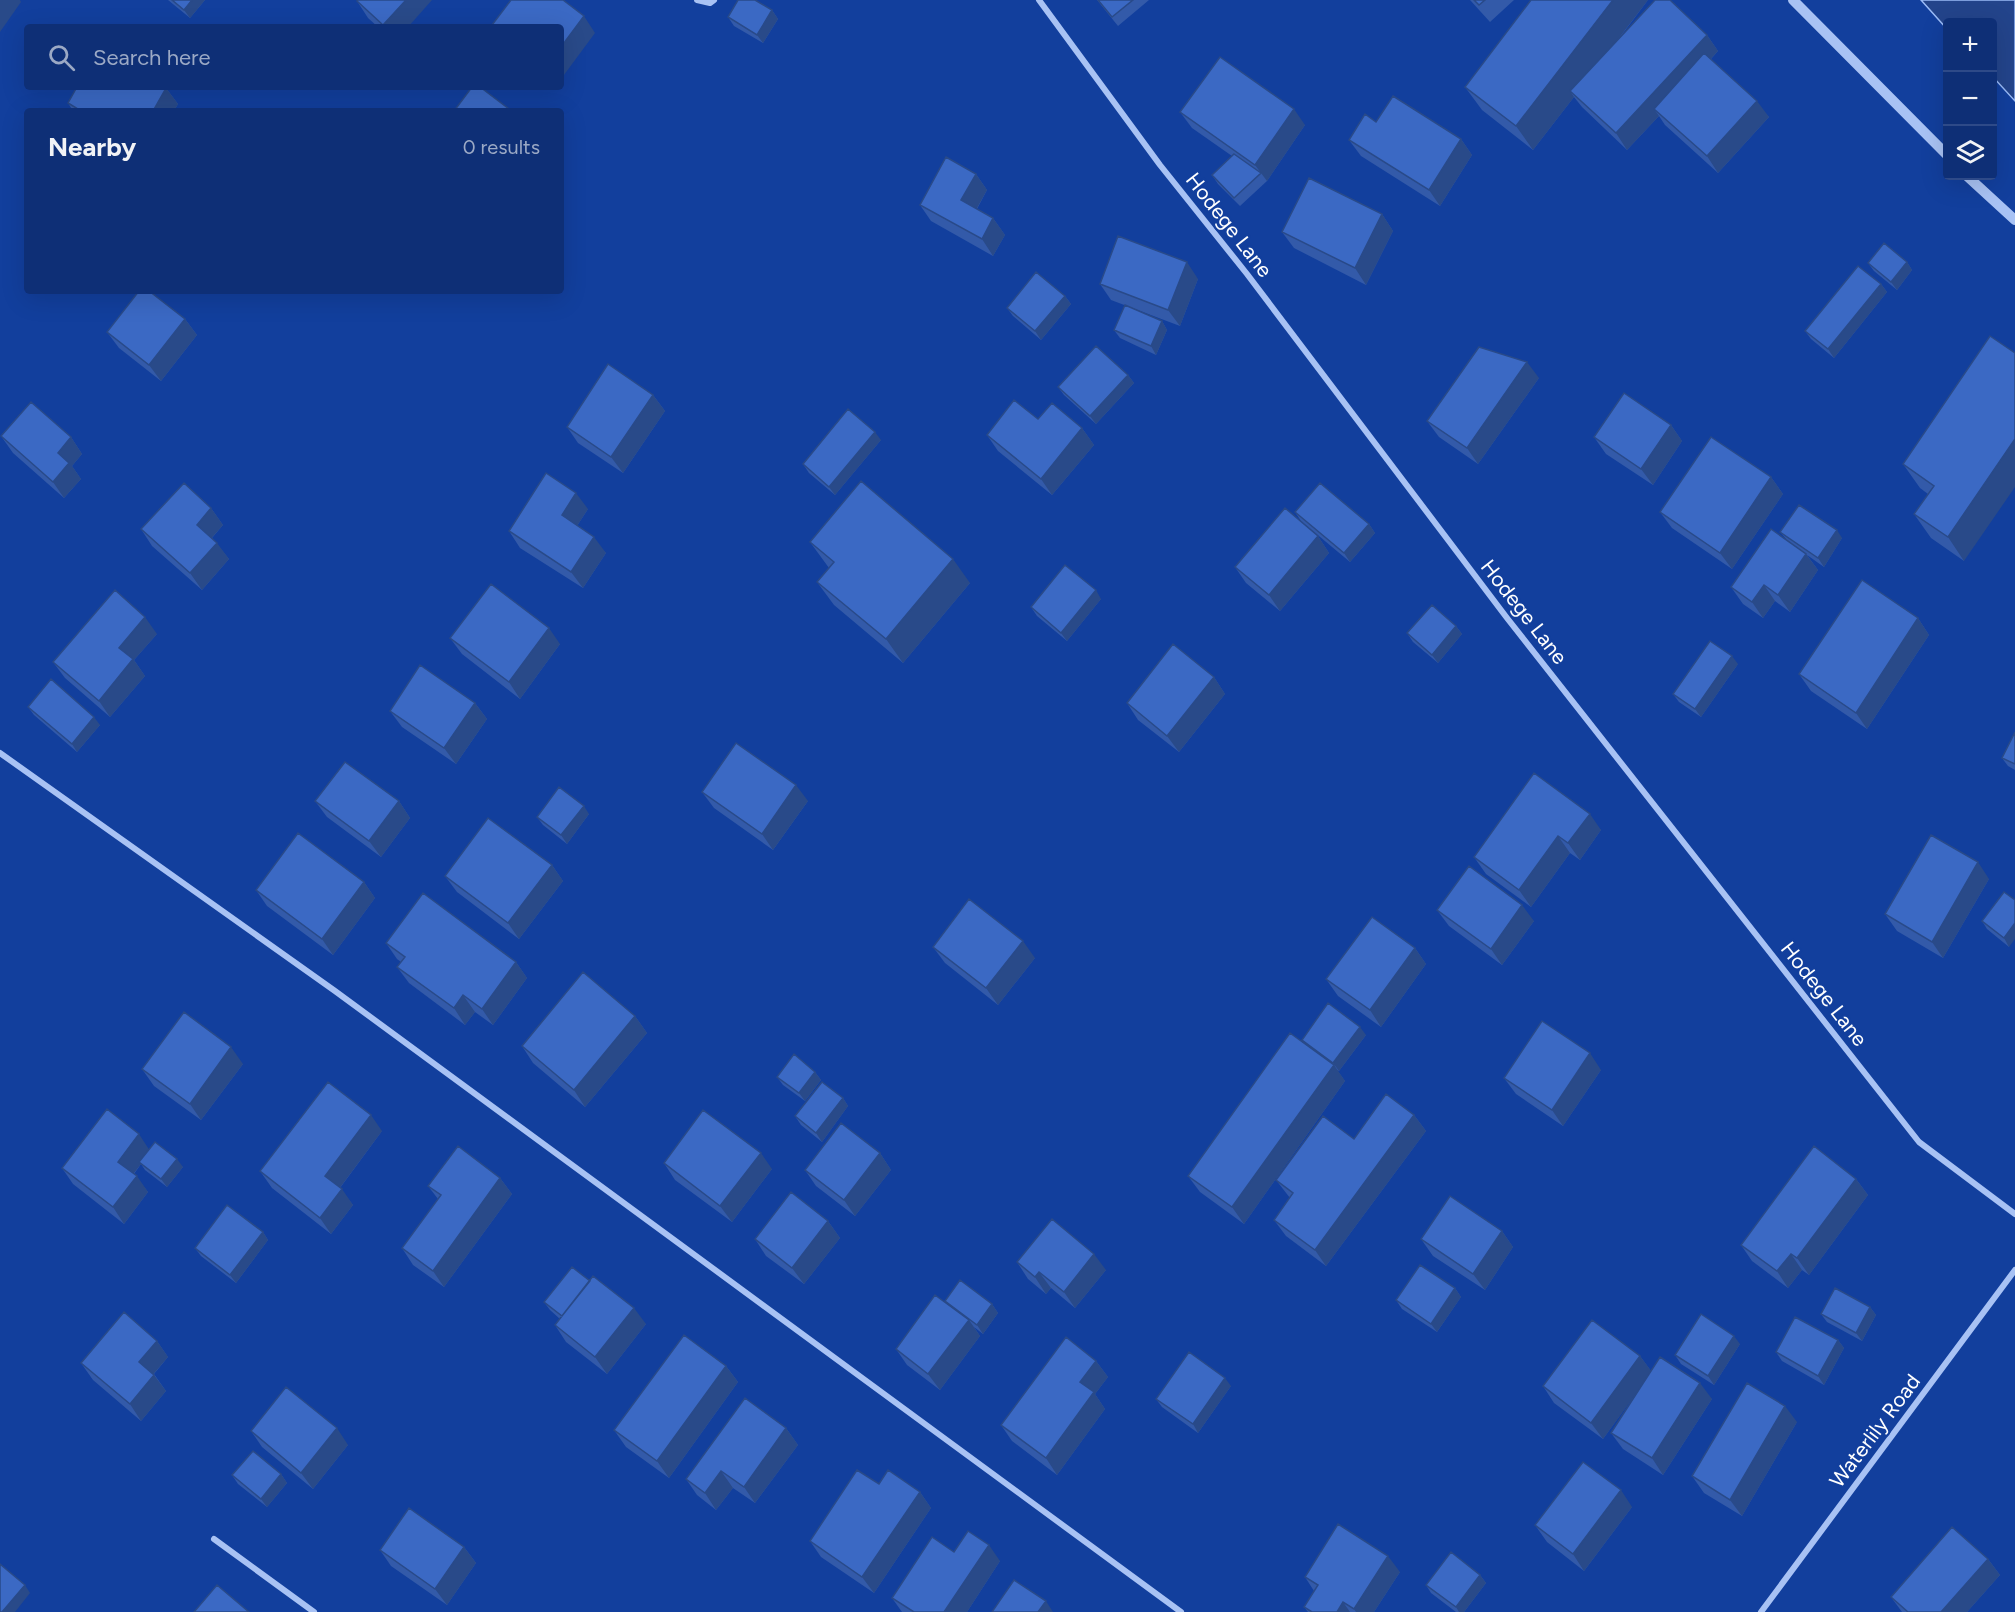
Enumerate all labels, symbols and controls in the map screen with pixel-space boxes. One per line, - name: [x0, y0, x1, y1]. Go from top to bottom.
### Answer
- map controls: [1943, 18, 1997, 180]
- button: +: [1943, 18, 1997, 72]
- search box: [24, 24, 564, 90]
- icon: search: [45, 41, 78, 74]
- text: Search here: [93, 44, 211, 71]
- button: −: [1943, 72, 1997, 126]
- button: layers: [1943, 126, 1997, 180]
- text: Nearby: [48, 131, 136, 163]
- text: 0 results: [463, 135, 540, 159]
- street label: Hodege Lane: [1181, 168, 1278, 282]
- street label: Hodege Lane: [1476, 555, 1573, 669]
- street label: Hodege Lane: [1776, 937, 1873, 1051]
- street label: Waterlily Road: [1824, 1369, 1925, 1492]

